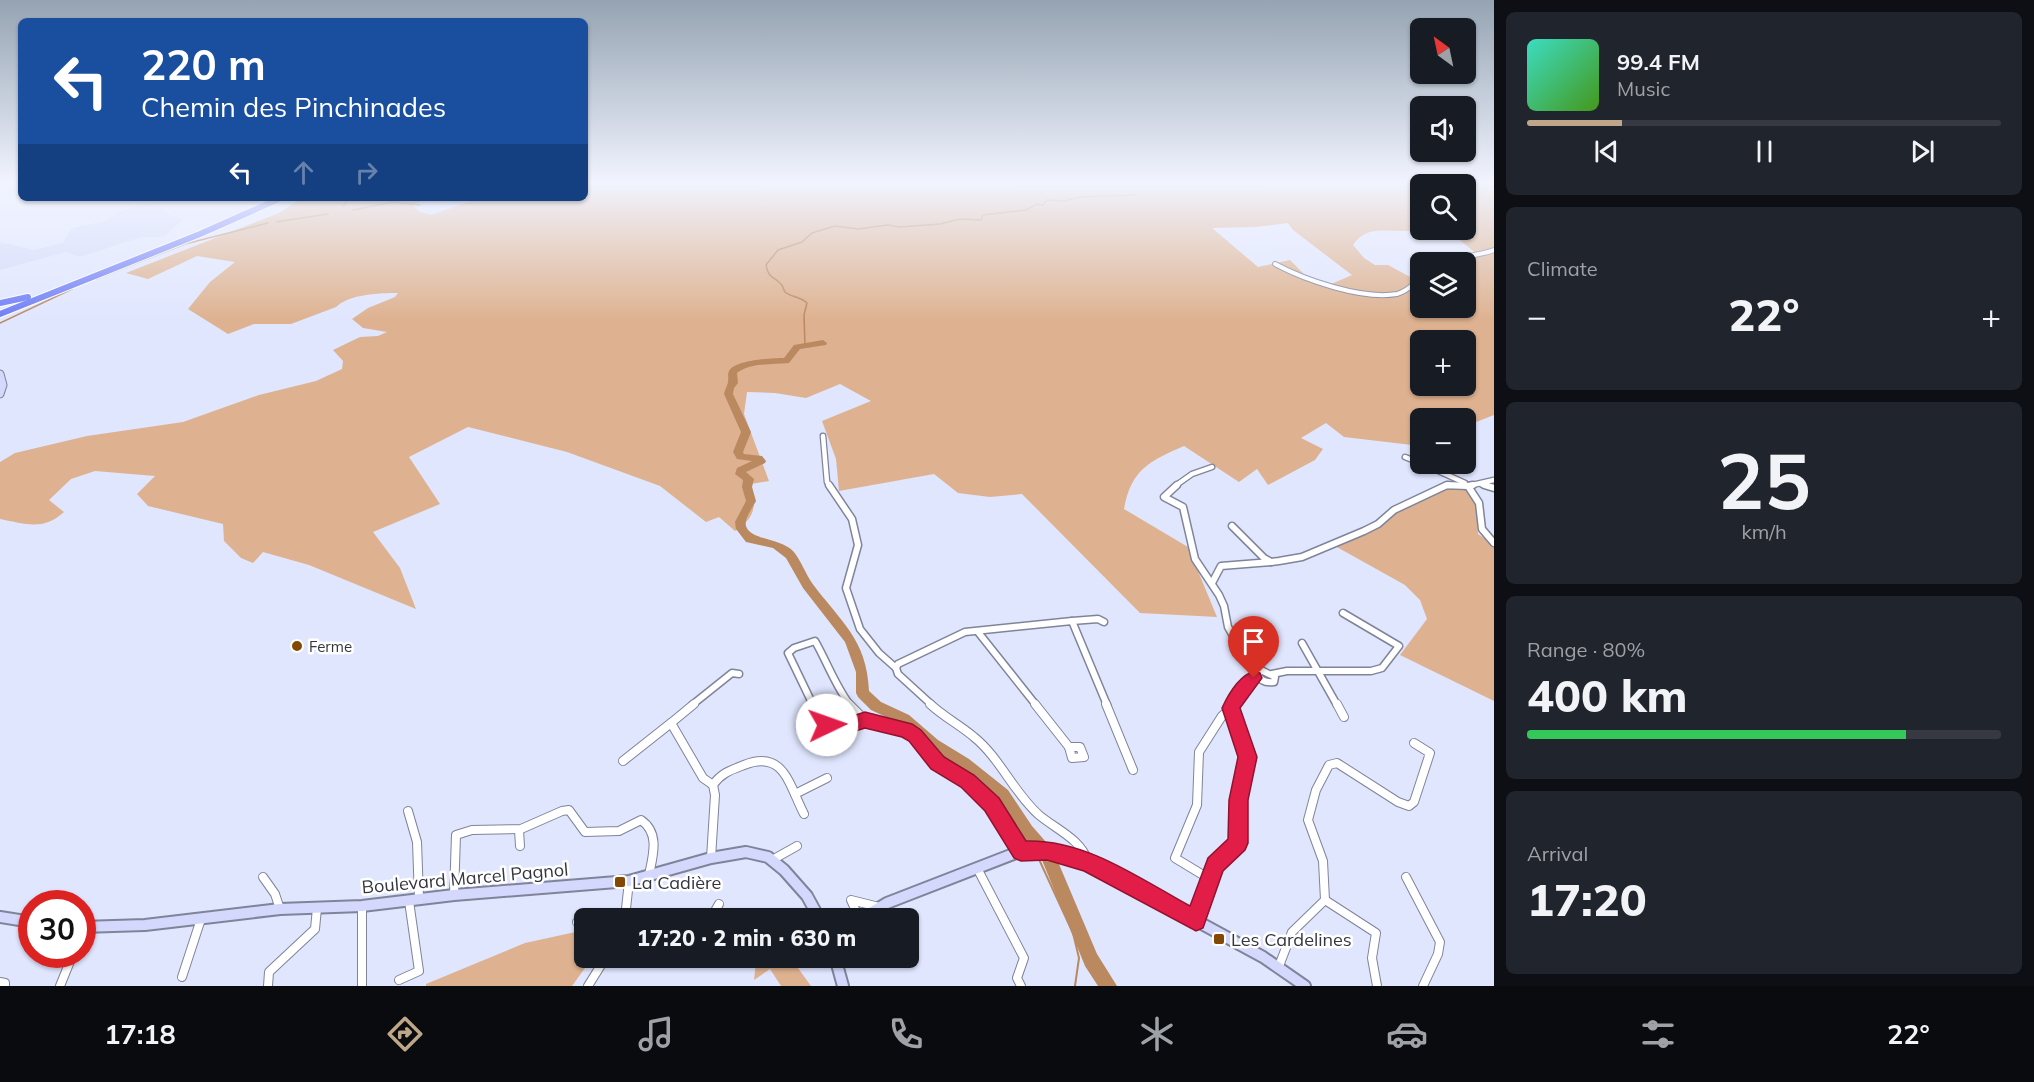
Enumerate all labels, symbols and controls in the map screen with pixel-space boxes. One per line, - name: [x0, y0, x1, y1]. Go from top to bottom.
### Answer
- north arrow: [1410, 18, 1476, 84]
- map controls: [1410, 18, 1476, 474]
- text: 220 m: [141, 38, 266, 91]
- icon: left: [42, 42, 120, 120]
- text: 99.4 FM: [1617, 48, 1700, 76]
- text: Music: [1617, 76, 1670, 101]
- text: Chemin des Pinchinades: [141, 90, 446, 124]
- button: sound: [1410, 96, 1476, 162]
- icon: previous: [1590, 135, 1623, 168]
- icon: pause: [1748, 135, 1781, 168]
- icon: next: [1906, 135, 1939, 168]
- icon: left: [224, 156, 257, 189]
- icon: ahead: [287, 156, 320, 189]
- icon: right: [350, 156, 383, 189]
- button: search: [1410, 174, 1476, 240]
- button: layers: [1410, 252, 1476, 318]
- text: Climate: [1527, 256, 1598, 281]
- text: 22°: [1728, 286, 1800, 342]
- text: −: [1527, 295, 1547, 336]
- text: +: [1981, 295, 2001, 336]
- button: +: [1410, 330, 1476, 396]
- button: −: [1410, 408, 1476, 474]
- text: 25: [1717, 431, 1811, 529]
- text: km/h: [1741, 519, 1787, 544]
- pin: [1228, 616, 1279, 678]
- icon: arrive: [1237, 625, 1270, 658]
- place label: Ferme: [309, 637, 352, 656]
- text: Range · 80%: [1527, 637, 1645, 662]
- marker: Ferme: [290, 639, 304, 653]
- text: 400 km: [1527, 667, 1688, 723]
- position arrow: [795, 693, 859, 757]
- text: Arrival: [1527, 841, 1588, 866]
- street label: Boulevard Marcel Pagnol: [361, 858, 569, 898]
- place label: La Cadière: [632, 871, 721, 894]
- text: 17:20: [1527, 871, 1647, 927]
- marker: La Cadière: [613, 875, 627, 889]
- speed limit sign: 30: [18, 890, 96, 968]
- text: 17:20 · 2 min · 630 m: [637, 924, 856, 952]
- place label: Les Cardelines: [1231, 928, 1352, 951]
- marker: Les Cardelines: [1212, 932, 1226, 946]
- icon: directions: [384, 1013, 426, 1055]
- icon: music: [635, 1013, 677, 1055]
- icon: phone: [885, 1013, 927, 1055]
- icon: climate: [1136, 1013, 1178, 1055]
- icon: car: [1386, 1013, 1428, 1055]
- icon: filters: [1637, 1013, 1679, 1055]
- text: 17:18: [104, 1017, 176, 1051]
- text: 22°: [1887, 1017, 1930, 1051]

